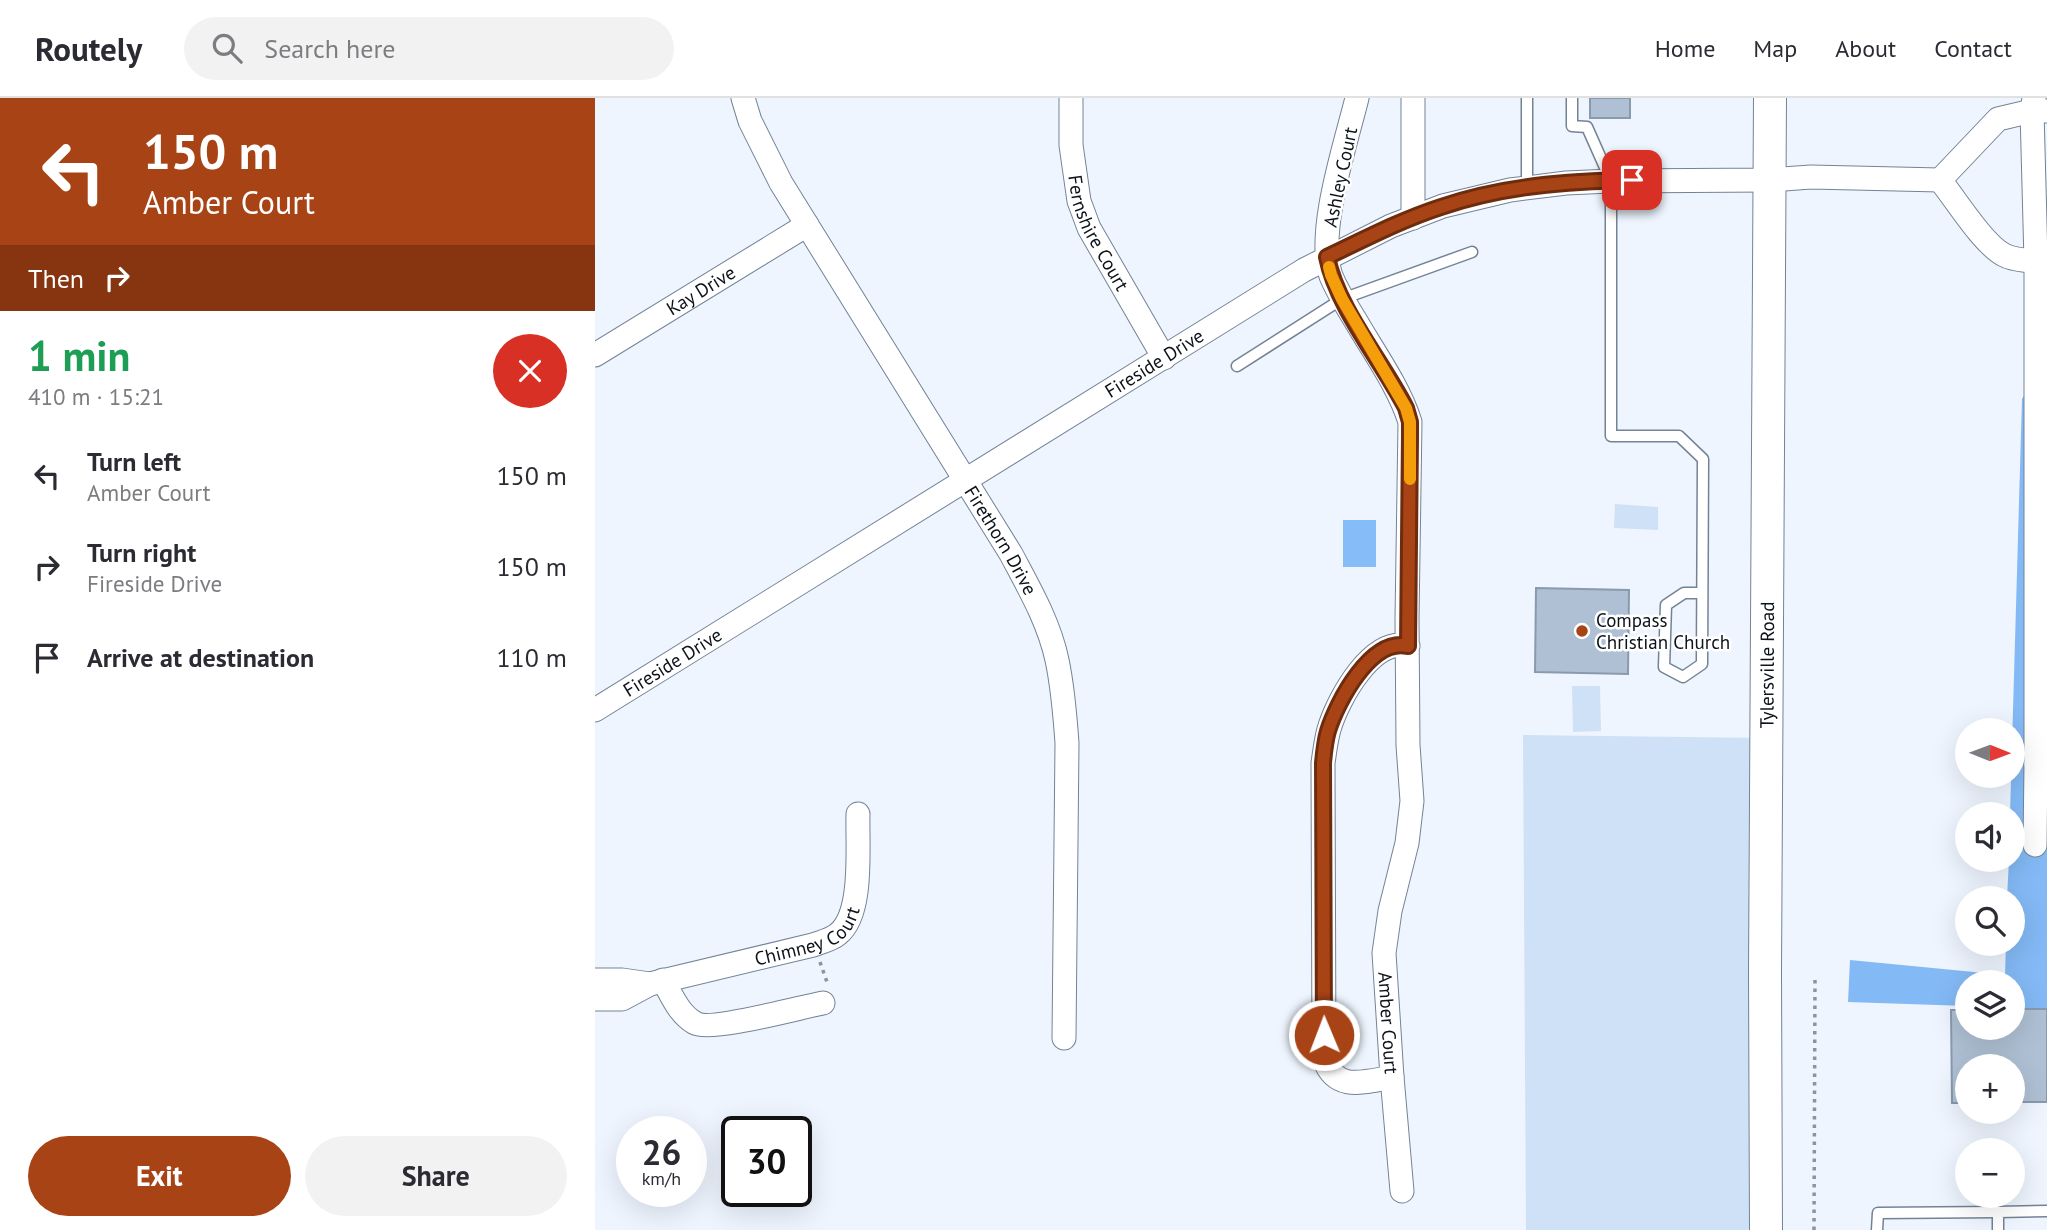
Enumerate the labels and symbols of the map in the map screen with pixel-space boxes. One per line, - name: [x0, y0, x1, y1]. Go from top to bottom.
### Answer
- street label: Ashley Court: [1318, 124, 1362, 229]
- pin: [1602, 150, 1662, 210]
- street label: Fernshire Court: [1063, 173, 1135, 295]
- street label: Kay Drive: [662, 260, 740, 320]
- street label: Fireside Drive: [1100, 323, 1208, 403]
- street label: Firethorn Drive: [960, 481, 1042, 599]
- street label: Tylersville Road: [1754, 601, 1779, 729]
- place label: Compass Christian Church: [1596, 608, 1730, 654]
- street label: Fireside Drive: [619, 622, 726, 702]
- marker: Compass Christian Church: [1574, 623, 1590, 639]
- north arrow: [1955, 718, 2025, 788]
- street label: Chimney Court: [752, 903, 865, 971]
- street label: Amber Court: [1373, 971, 1404, 1075]
- position arrow: [1287, 998, 1361, 1072]
- speed limit sign: 30: [721, 1116, 812, 1207]

